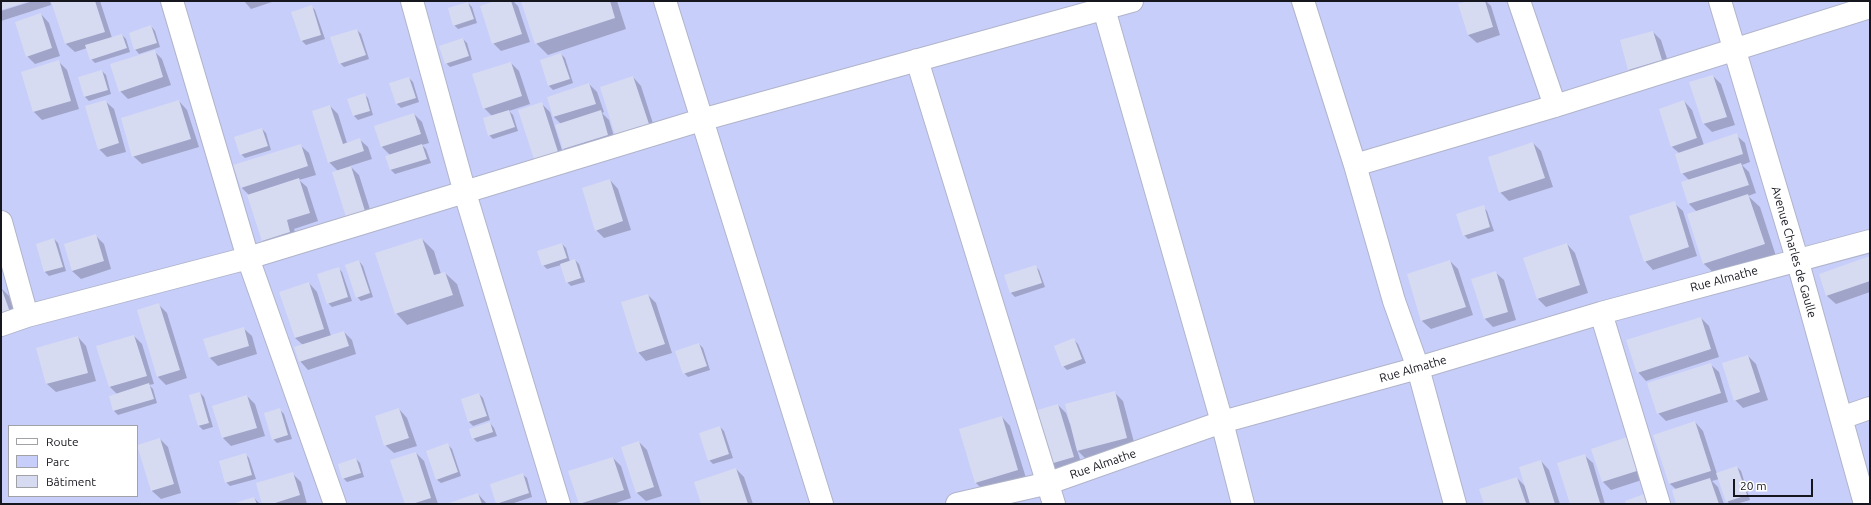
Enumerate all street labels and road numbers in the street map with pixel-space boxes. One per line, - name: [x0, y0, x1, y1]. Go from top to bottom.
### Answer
- street label: Avenue Charles de Gaulle: [1768, 185, 1820, 319]
- street label: Rue Almathe: [1689, 263, 1759, 295]
- street label: Rue Almathe: [1378, 353, 1448, 385]
- street label: Rue Almathe: [1068, 446, 1138, 482]

